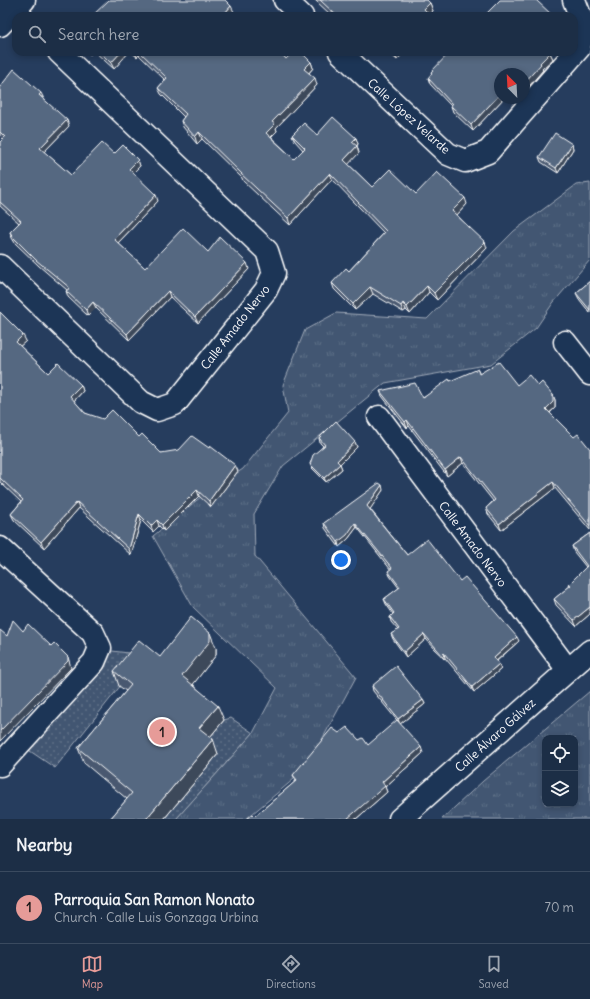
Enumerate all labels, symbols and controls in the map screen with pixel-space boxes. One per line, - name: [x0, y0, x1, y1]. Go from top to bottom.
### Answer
- search box: [12, 12, 578, 56]
- icon: search: [26, 23, 48, 45]
- text: Search here: [58, 25, 139, 44]
- north arrow: [494, 68, 530, 104]
- street label: Calle López Velarde: [365, 75, 453, 157]
- street label: Calle Amado Nervo: [197, 282, 273, 372]
- street label: Calle Amado Nervo: [436, 498, 510, 590]
- your location: [331, 550, 351, 570]
- street label: Calle Álvaro Gálvez: [452, 695, 538, 775]
- pin: 1: [149, 717, 175, 747]
- map controls: [542, 735, 578, 807]
- button: locate: [542, 735, 578, 771]
- button: layers: [542, 771, 578, 807]
- text: Nearby: [16, 834, 72, 856]
- text: Parroquia San Ramon Nonato: [54, 890, 255, 909]
- text: 1: [26, 899, 32, 916]
- text: 70 m: [545, 899, 574, 916]
- text: Church · Calle Luis Gonzaga Urbina: [54, 909, 259, 926]
- tab: Map: [81, 953, 103, 991]
- tab: Directions: [266, 953, 316, 991]
- tab: Saved: [478, 953, 509, 991]

